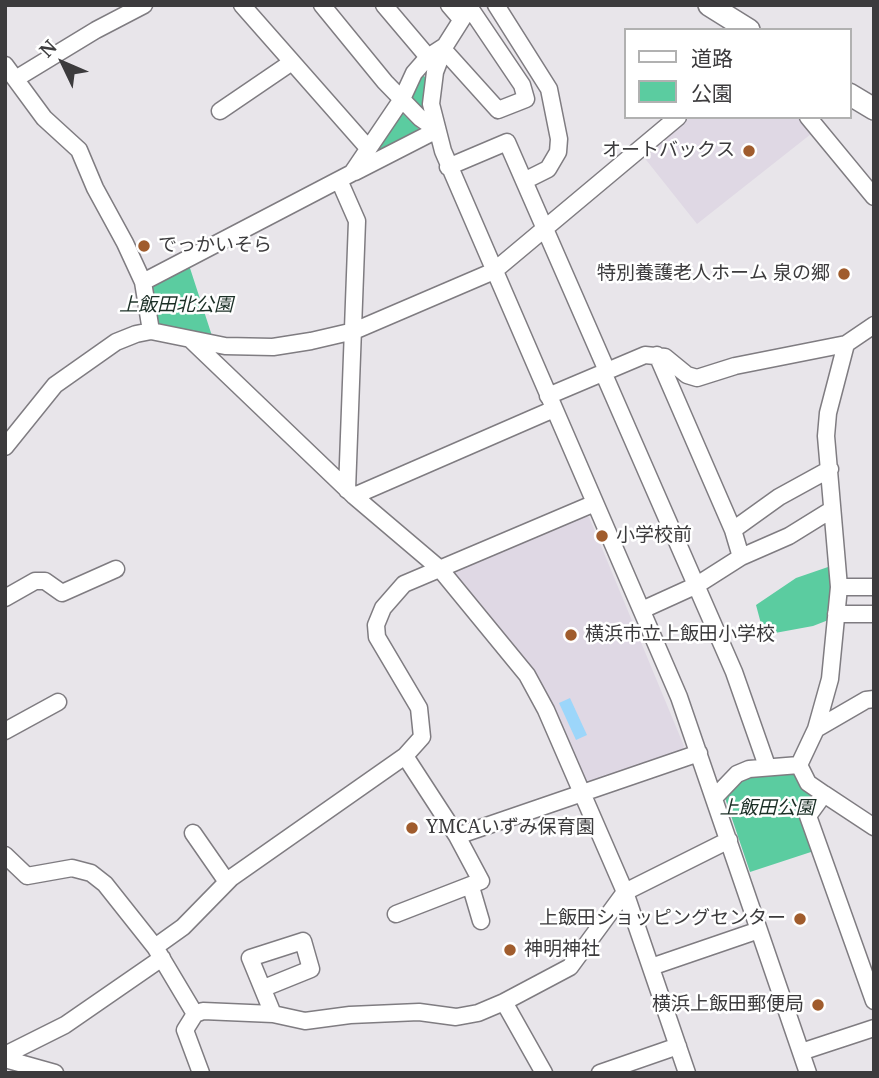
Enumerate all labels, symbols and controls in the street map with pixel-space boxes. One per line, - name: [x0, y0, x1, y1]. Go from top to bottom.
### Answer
- north arrow: [28, 28, 98, 98]
- legend: [624, 28, 851, 119]
- text: N: [33, 34, 62, 63]
- text: 道路: [691, 44, 733, 72]
- text: 公園: [691, 79, 733, 107]
- place label: オートバックス: [602, 140, 735, 162]
- marker: オートバックス: [741, 143, 757, 159]
- place label: でっかいそら: [158, 235, 272, 257]
- marker: でっかいそら: [136, 238, 152, 254]
- place label: 特別養護老人ホーム 泉の郷: [597, 263, 830, 285]
- marker: 特別養護老人ホーム 泉の郷: [836, 266, 852, 282]
- park label: 上飯田北公園: [119, 295, 233, 317]
- place label: 小学校前: [616, 525, 692, 547]
- marker: 小学校前: [594, 528, 610, 544]
- place label: 横浜市立上飯田小学校: [585, 624, 775, 646]
- marker: 横浜市立上飯田小学校: [563, 627, 579, 643]
- park label: 上飯田公園: [720, 798, 814, 820]
- place label: YMCAいずみ保育園: [426, 817, 595, 839]
- marker: YMCAいずみ保育園: [404, 820, 420, 836]
- place label: 上飯田ショッピングセンター: [539, 908, 786, 930]
- marker: 上飯田ショッピングセンター: [792, 911, 808, 927]
- place label: 神明神社: [524, 939, 600, 961]
- marker: 神明神社: [502, 942, 518, 958]
- place label: 横浜上飯田郵便局: [652, 994, 804, 1016]
- marker: 横浜上飯田郵便局: [810, 997, 826, 1013]

